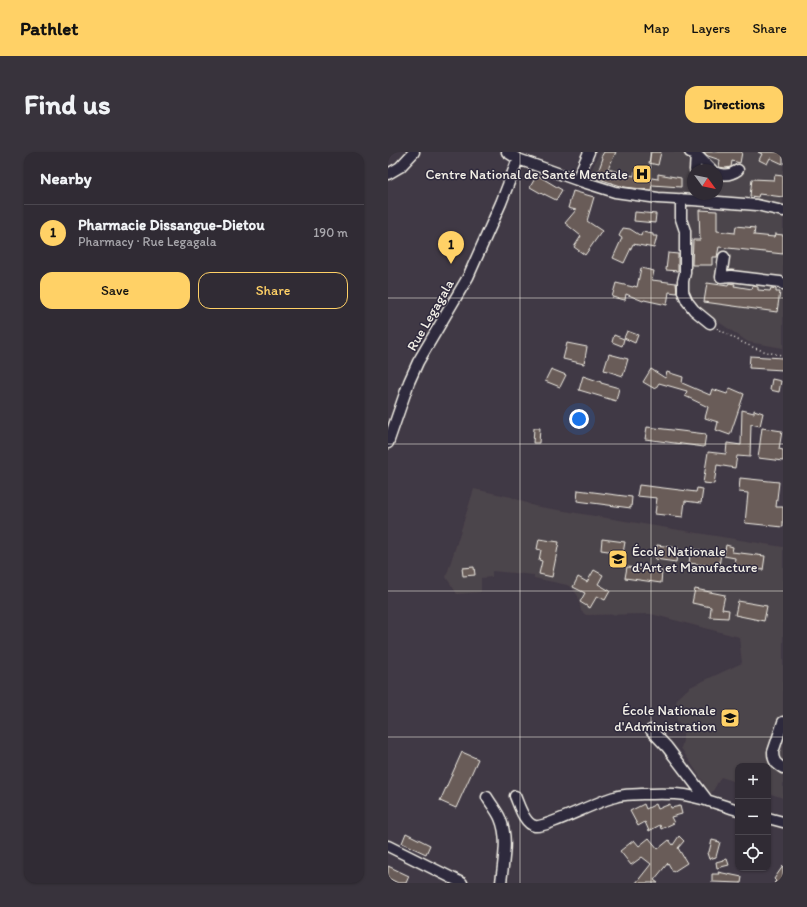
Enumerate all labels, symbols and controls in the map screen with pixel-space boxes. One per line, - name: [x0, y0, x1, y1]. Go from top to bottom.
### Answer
- text: Pathlet: [20, 17, 78, 40]
- text: Map: [644, 20, 669, 37]
- text: Layers: [691, 20, 730, 37]
- text: Share: [752, 20, 787, 37]
- button: Directions: [685, 86, 783, 123]
- text: Find us: [24, 87, 111, 121]
- hospital icon: Centre National de Santé Mentale: [631, 163, 653, 185]
- north arrow: [687, 164, 723, 200]
- place label: Centre National de Santé Mentale: [425, 166, 628, 183]
- text: Nearby: [40, 168, 92, 188]
- text: Pharmacie Dissangue-Dietou: [78, 216, 265, 234]
- text: 1: [50, 225, 56, 240]
- text: 190 m: [313, 225, 348, 240]
- pin: 1: [438, 231, 464, 264]
- text: Pharmacy · Rue Legagala: [78, 234, 216, 249]
- button: Save: [40, 272, 190, 309]
- button: Share: [198, 272, 348, 309]
- street label: Rue Legagala: [403, 276, 458, 354]
- your location: [569, 409, 589, 429]
- place label: École Nationale d'Art et Manufacture: [632, 543, 758, 576]
- school or university icon: École Nationale d'Art et Manufacture: [607, 548, 629, 570]
- place label: École Nationale d'Administration: [614, 702, 716, 735]
- school or university icon: École Nationale d'Administration: [719, 707, 741, 729]
- map controls: [735, 763, 771, 871]
- button: +: [735, 763, 771, 799]
- button: −: [735, 799, 771, 835]
- button: locate: [735, 835, 771, 871]

